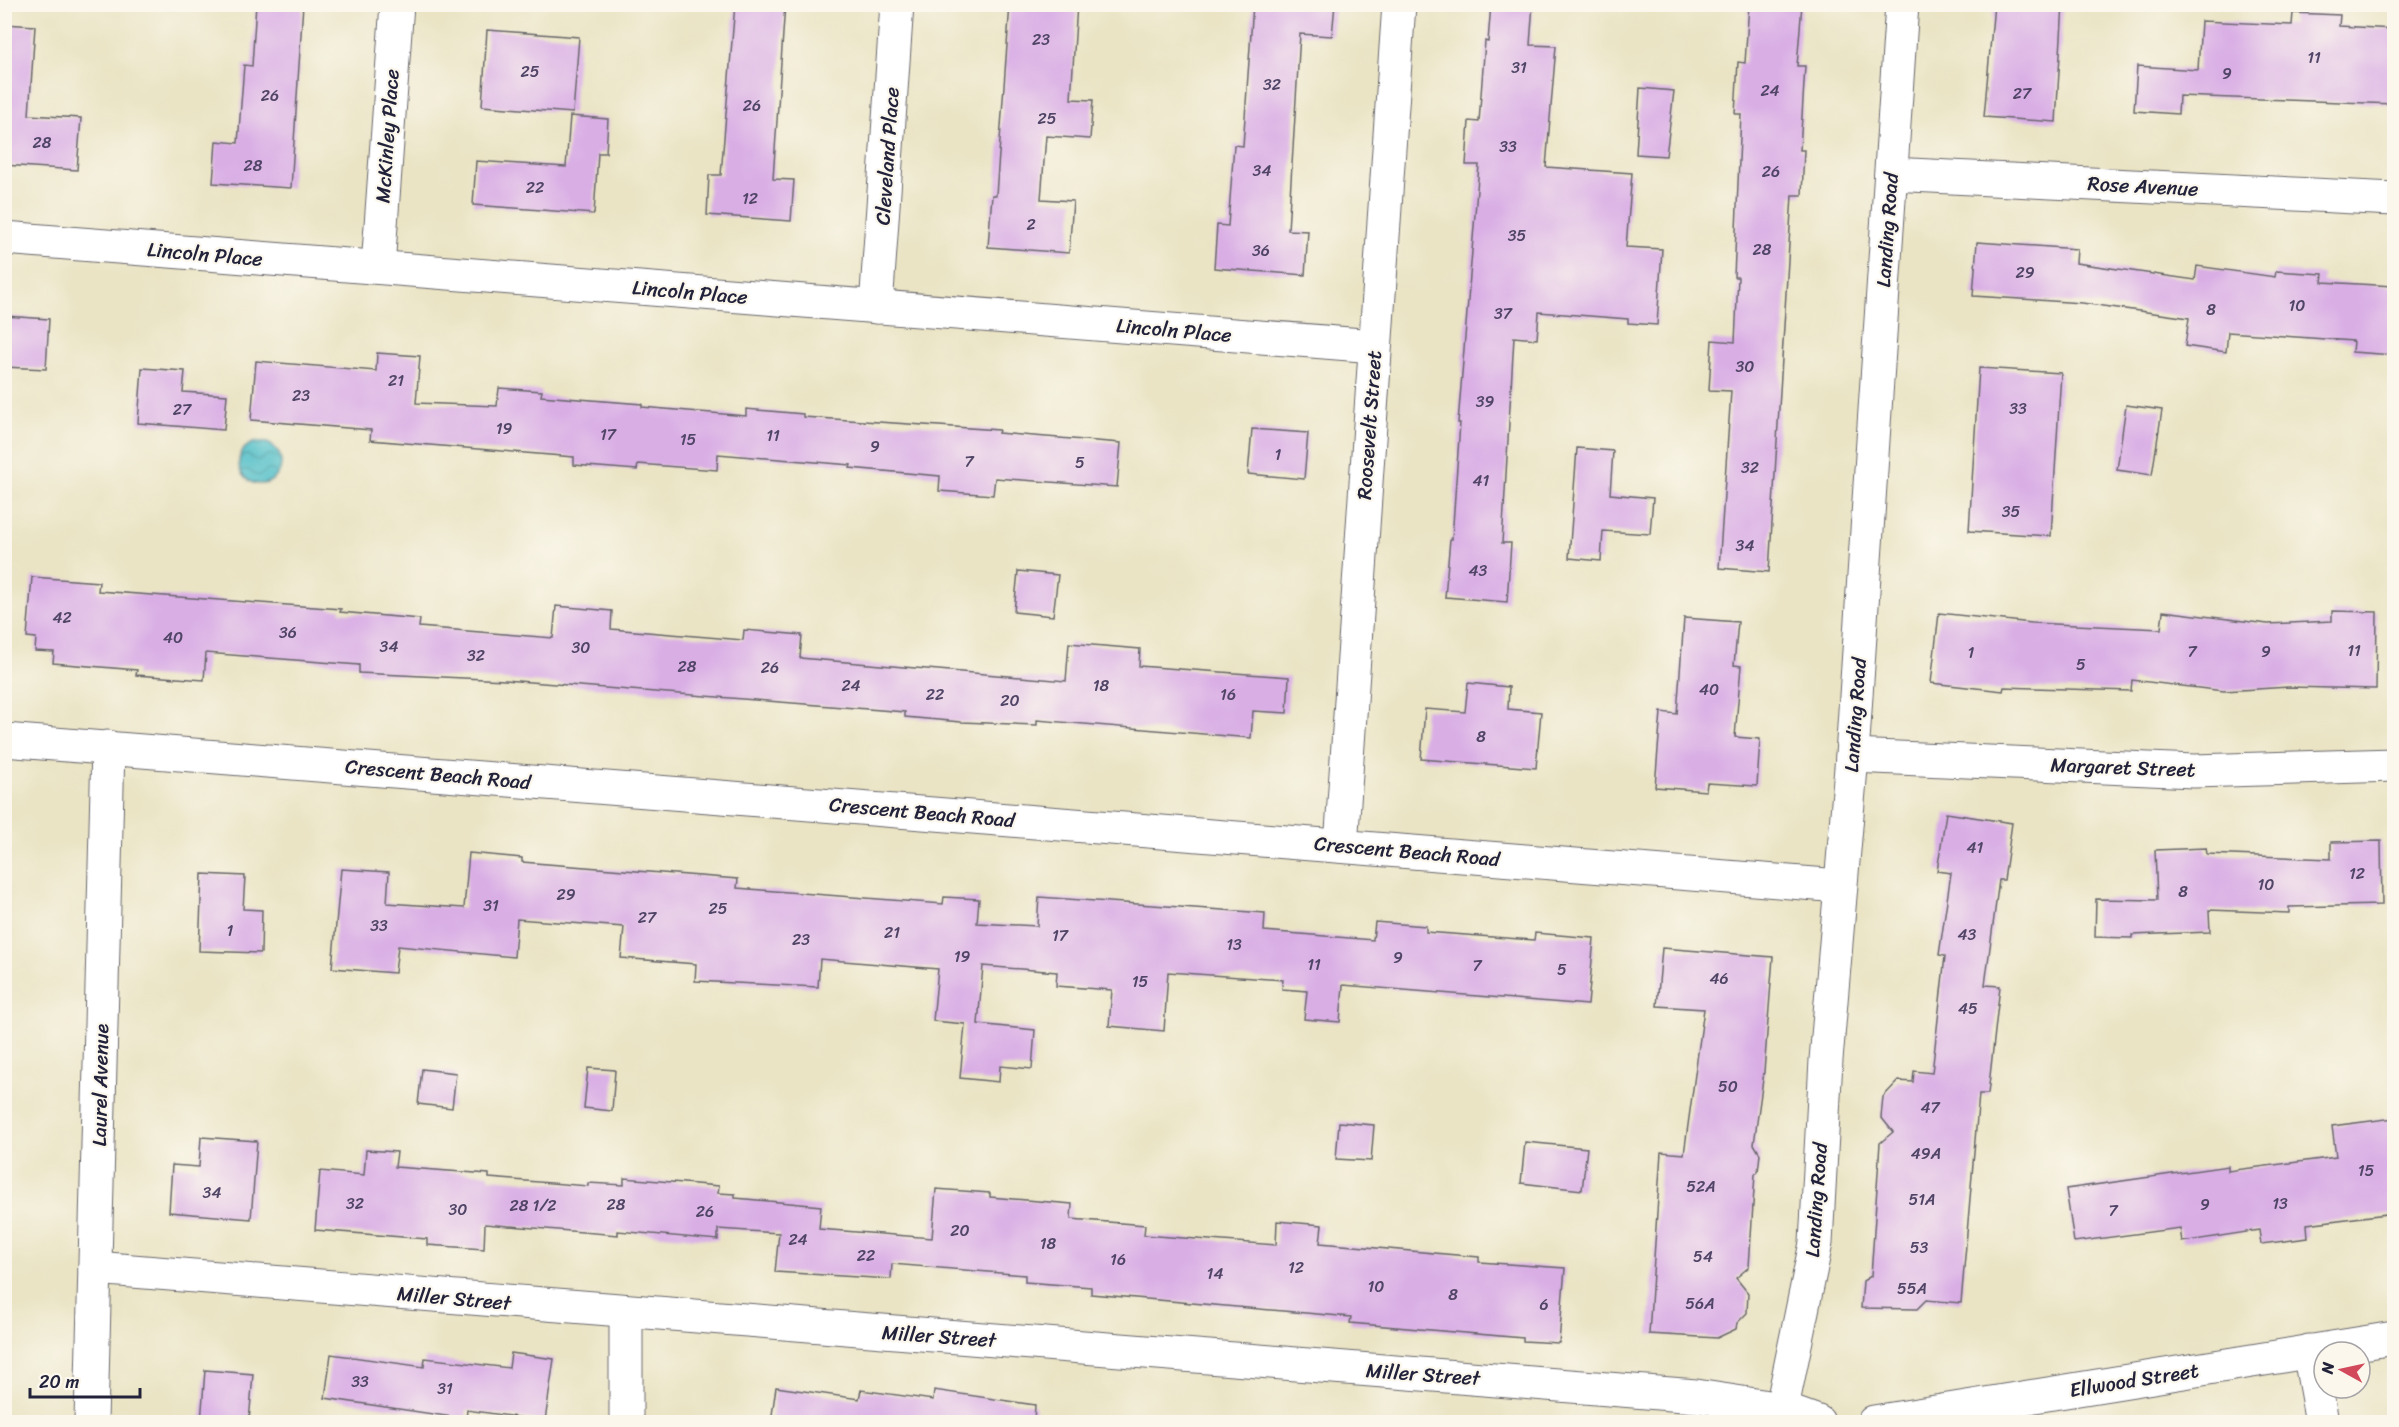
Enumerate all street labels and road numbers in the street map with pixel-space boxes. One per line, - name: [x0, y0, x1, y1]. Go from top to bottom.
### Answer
- street label: McKinley Place: [365, 68, 410, 204]
- street label: Cleveland Place: [865, 86, 910, 226]
- street label: Rose Avenue: [2087, 166, 2199, 207]
- street label: Landing Road: [1866, 170, 1909, 289]
- street label: Lincoln Place: [146, 232, 264, 277]
- street label: Lincoln Place: [631, 270, 749, 315]
- street label: Lincoln Place: [1115, 308, 1233, 353]
- street label: Roosevelt Street: [1347, 349, 1392, 501]
- street label: Landing Road: [1834, 655, 1877, 774]
- street label: Margaret Street: [2050, 747, 2196, 788]
- street label: Crescent Beach Road: [344, 749, 534, 800]
- street label: Crescent Beach Road: [828, 787, 1018, 838]
- street label: Crescent Beach Road: [1313, 826, 1503, 877]
- street label: Laurel Avenue: [82, 1023, 119, 1147]
- street label: Landing Road: [1795, 1140, 1838, 1259]
- street label: Miller Street: [395, 1276, 513, 1321]
- street label: Miller Street: [881, 1315, 998, 1358]
- street label: Miller Street: [1365, 1353, 1482, 1396]
- street label: Ellwood Street: [2067, 1353, 2202, 1408]

